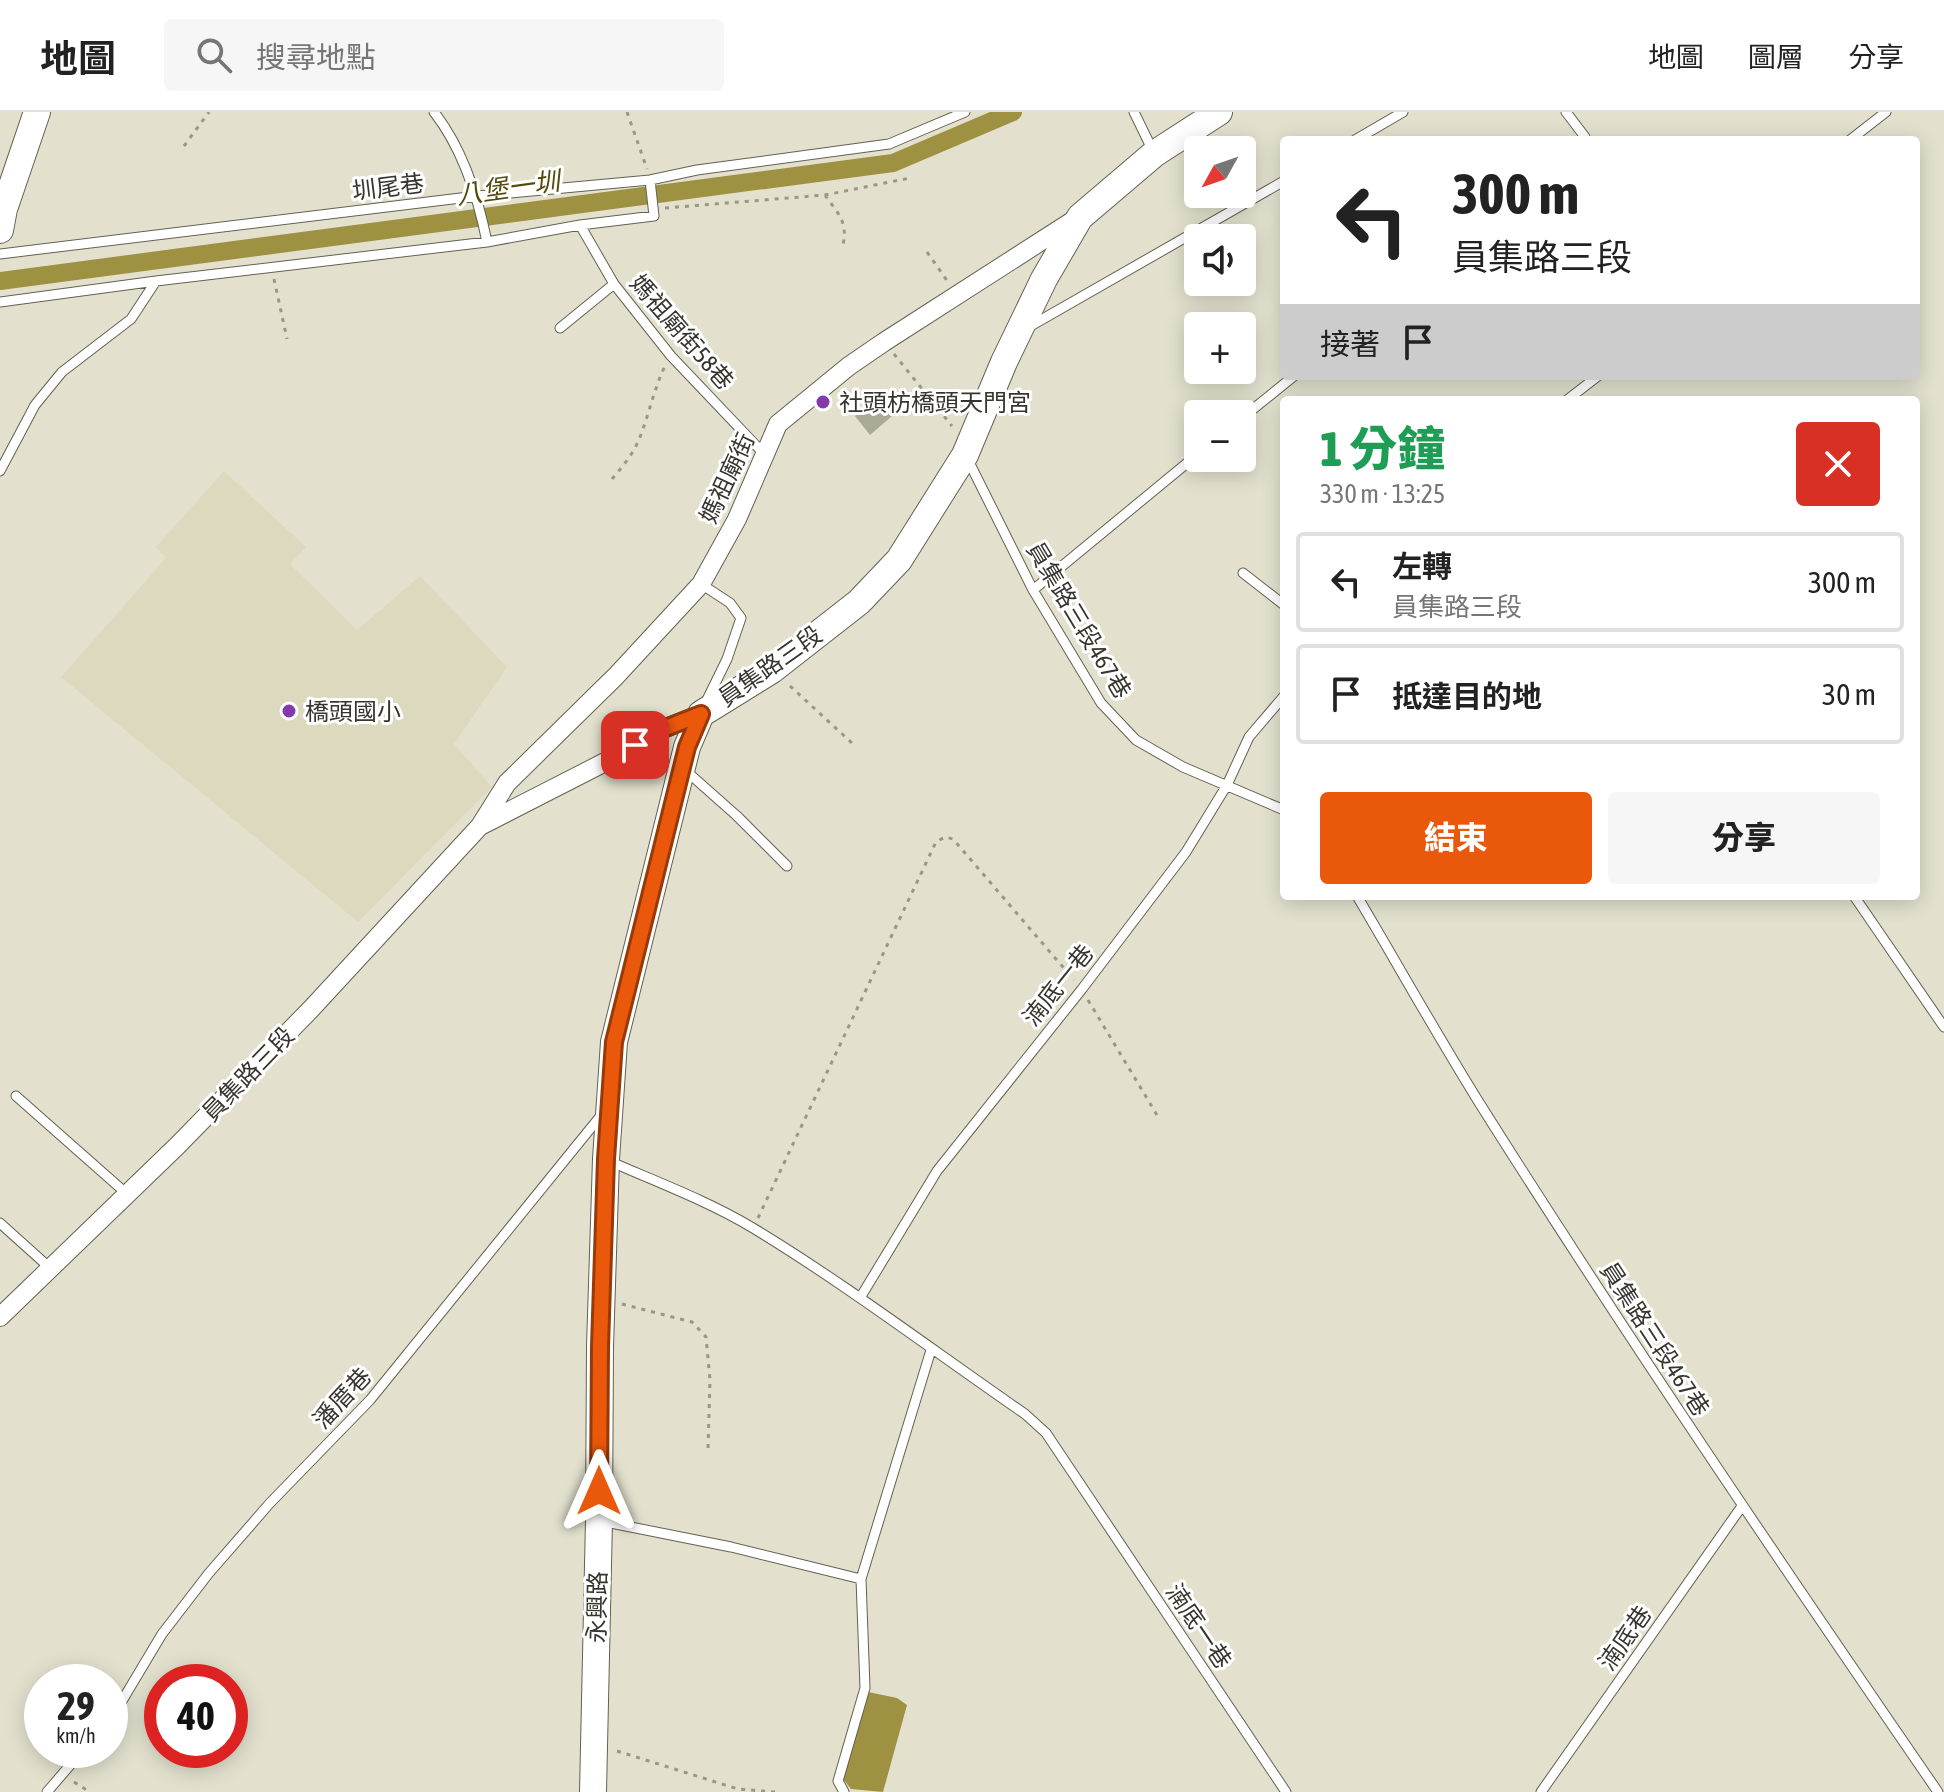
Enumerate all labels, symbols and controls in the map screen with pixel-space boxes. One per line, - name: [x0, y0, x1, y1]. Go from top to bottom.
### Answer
- search box: [164, 19, 724, 91]
- icon: search: [192, 33, 236, 77]
- text: 地圖: [40, 37, 116, 80]
- text: 搜尋地點: [256, 40, 376, 74]
- text: 地圖: [1648, 41, 1704, 73]
- text: 圖層: [1748, 41, 1804, 73]
- text: 分享: [1848, 41, 1904, 73]
- north arrow: [1184, 136, 1256, 208]
- map controls: [1184, 136, 1256, 472]
- text: 300 m: [1452, 162, 1579, 226]
- water label: 八堡一圳: [454, 165, 566, 210]
- icon: left: [1320, 168, 1424, 272]
- street label: 圳尾巷: [351, 169, 425, 205]
- button: sound: [1184, 224, 1256, 296]
- text: 員集路三段: [1452, 236, 1632, 278]
- street label: 媽祖廟街58巷: [625, 269, 739, 395]
- button: +: [1184, 312, 1256, 384]
- icon: arrive: [1396, 320, 1440, 364]
- text: 接著: [1320, 327, 1380, 361]
- place label: 社頭枋橋頭天門宮: [839, 389, 1031, 416]
- marker: 社頭枋橋頭天門宮: [814, 393, 832, 411]
- button: −: [1184, 400, 1256, 472]
- text: 1 分鐘: [1320, 421, 1445, 476]
- button: close: [1796, 422, 1880, 506]
- street label: 媽祖廟街: [694, 429, 760, 527]
- text: 330 m · 13:25: [1320, 479, 1445, 509]
- street label: 員集路三段467巷: [1022, 537, 1136, 703]
- text: 左轉: [1392, 549, 1452, 583]
- icon: left: [1324, 560, 1368, 604]
- text: 300 m: [1808, 565, 1876, 599]
- text: 員集路三段: [1392, 592, 1522, 622]
- street label: 員集路三段: [713, 621, 827, 711]
- icon: arrive: [1324, 672, 1368, 716]
- text: 30 m: [1822, 677, 1876, 711]
- text: 抵達目的地: [1392, 679, 1542, 713]
- place label: 橋頭國小: [305, 698, 401, 725]
- marker: 橋頭國小: [280, 702, 298, 720]
- pin: [601, 711, 669, 779]
- icon: arrive: [613, 723, 657, 767]
- button: 結束: [1320, 792, 1592, 884]
- button: 分享: [1608, 792, 1880, 884]
- street label: 湳底一巷: [1017, 939, 1099, 1031]
- street label: 員集路三段: [197, 1021, 299, 1127]
- street label: 員集路三段467巷: [1595, 1257, 1715, 1421]
- street label: 潘厝巷: [308, 1362, 376, 1434]
- position arrow: [557, 1449, 641, 1533]
- street label: 永興路: [583, 1571, 611, 1643]
- street label: 湳底一巷: [1161, 1579, 1237, 1673]
- street label: 湳底巷: [1593, 1601, 1657, 1675]
- speed limit sign: 40: [144, 1664, 248, 1768]
- text: 29: [57, 1683, 95, 1728]
- text: km/h: [56, 1724, 96, 1747]

